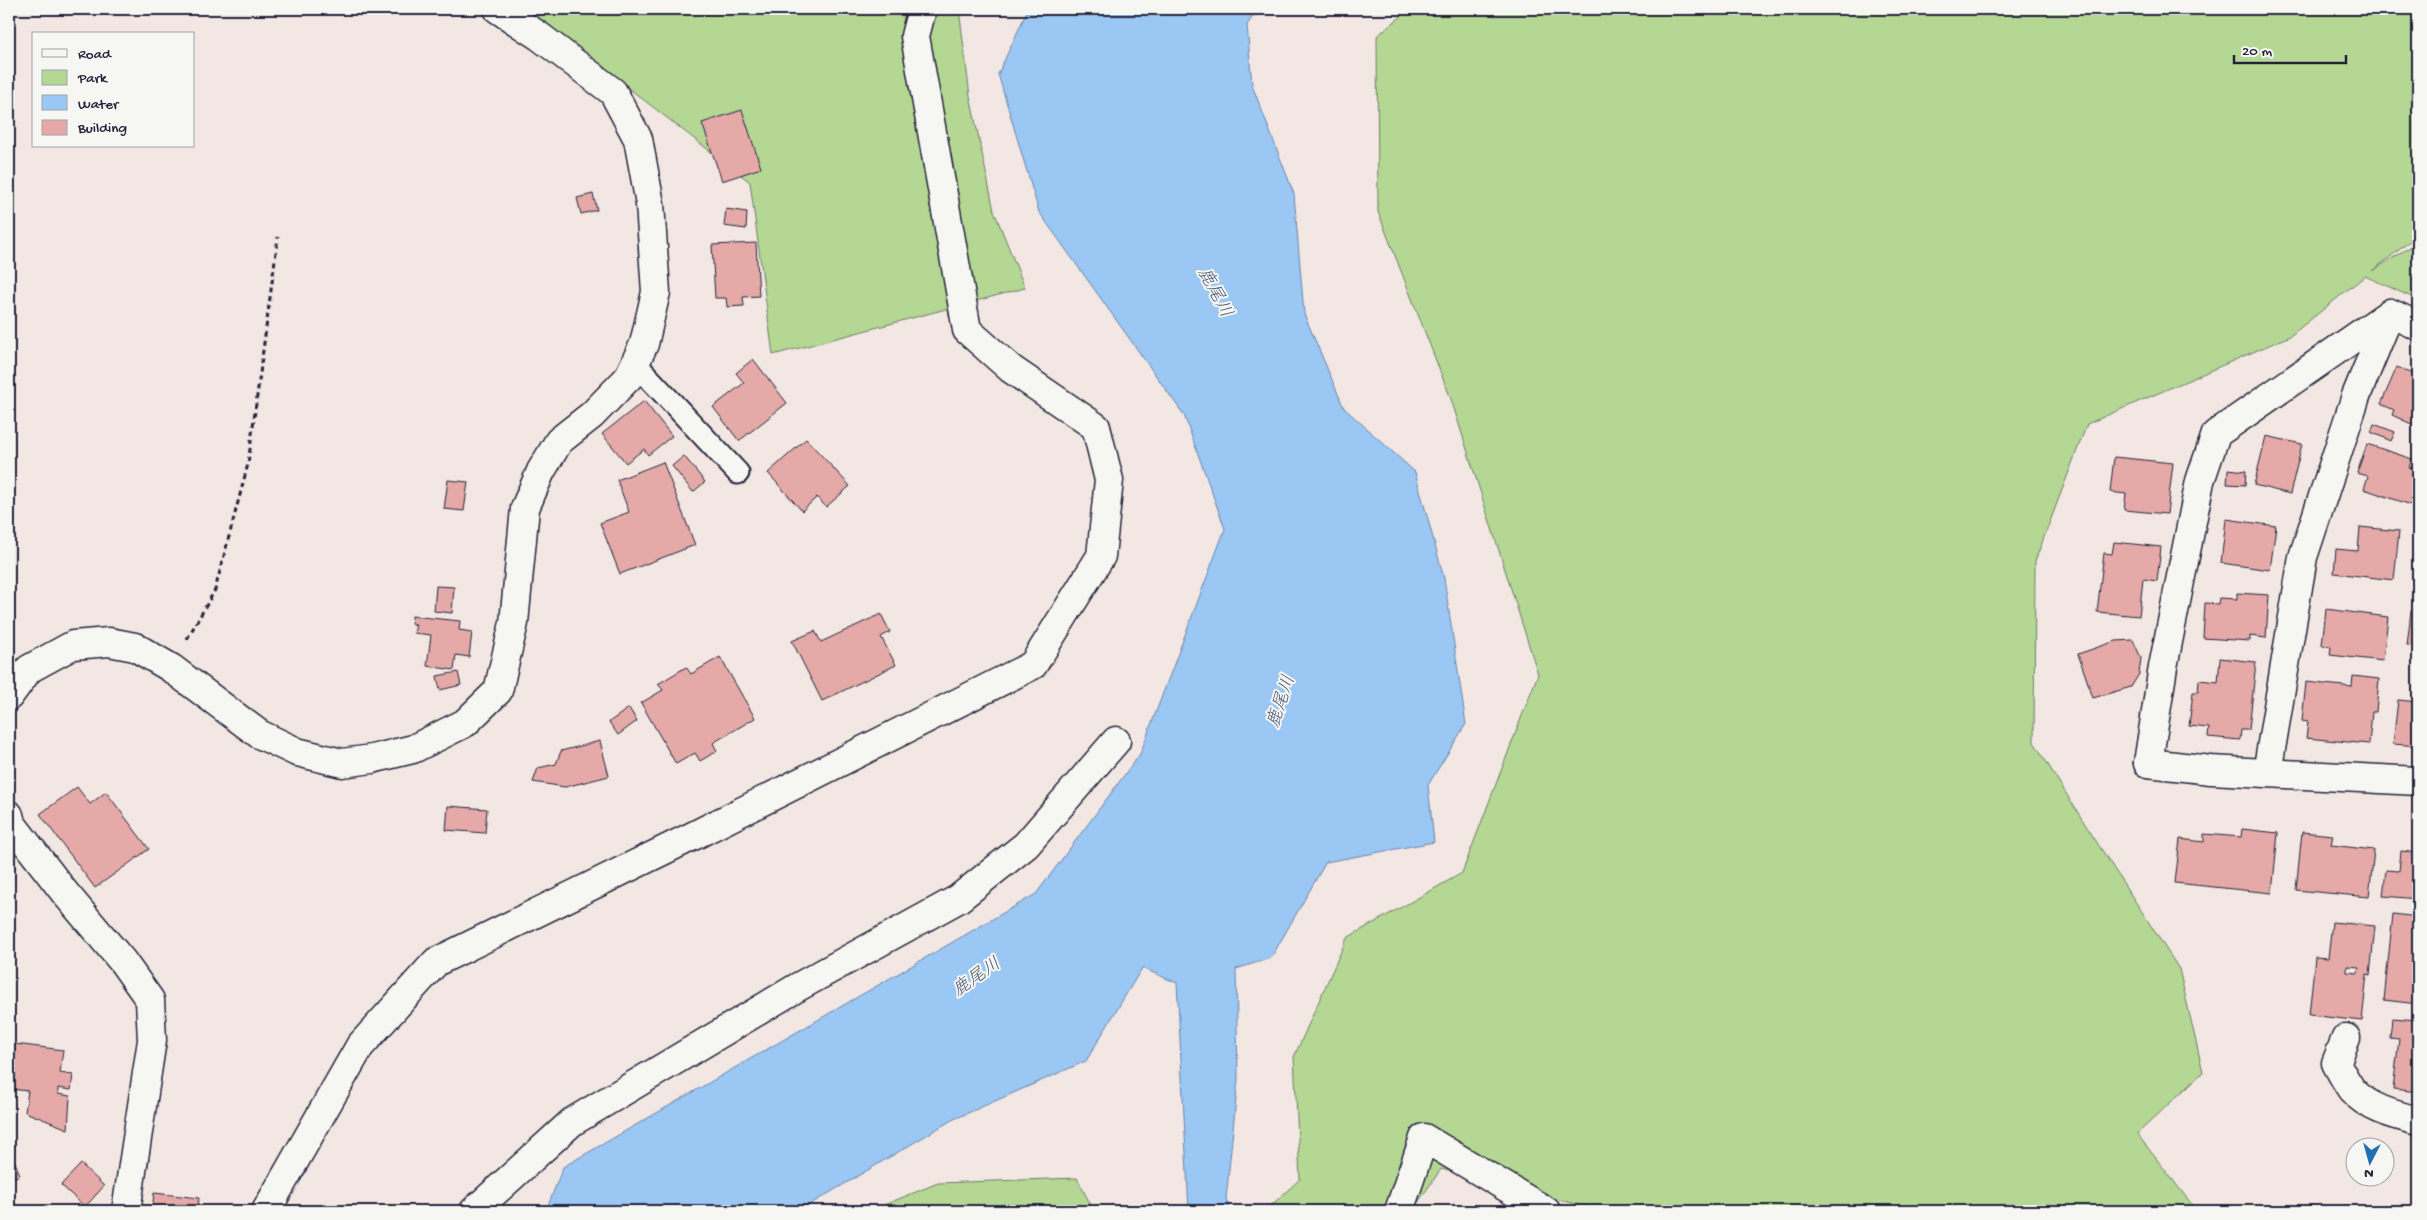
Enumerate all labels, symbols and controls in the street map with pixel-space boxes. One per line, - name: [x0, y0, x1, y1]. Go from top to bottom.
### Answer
- legend: [32, 32, 195, 148]
- scale bar: [2234, 32, 2347, 64]
- text: 20 m: [2242, 43, 2272, 61]
- text: Road: [78, 46, 112, 64]
- text: Park: [77, 70, 108, 88]
- text: Water: [78, 96, 120, 114]
- text: Building: [77, 120, 127, 138]
- water label: 鹿尾川: [1192, 264, 1237, 322]
- water label: 鹿尾川: [1263, 673, 1301, 731]
- water label: 鹿尾川: [949, 953, 1006, 1002]
- north arrow: [2344, 1138, 2394, 1188]
- text: N: [2363, 1164, 2374, 1181]

